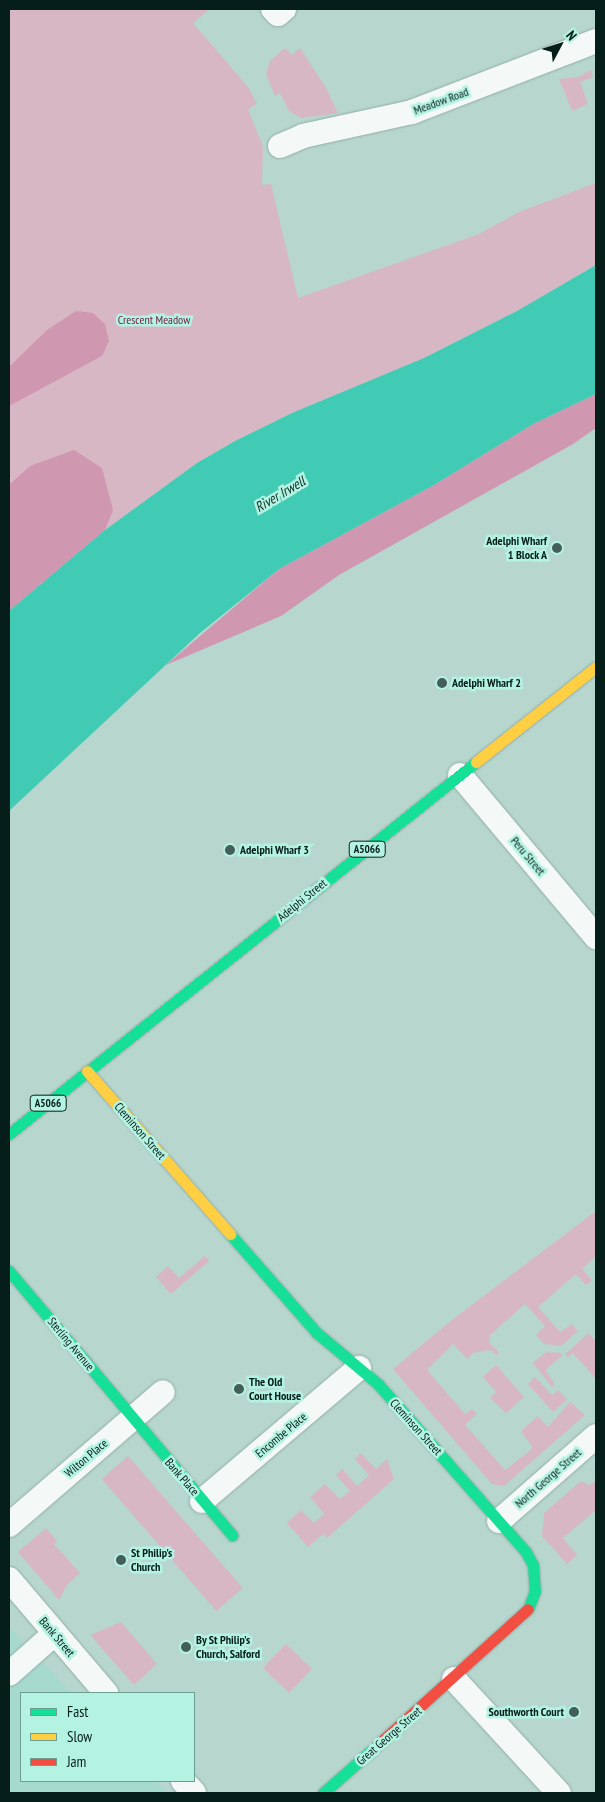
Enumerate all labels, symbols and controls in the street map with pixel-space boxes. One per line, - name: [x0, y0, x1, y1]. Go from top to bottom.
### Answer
- north arrow: [535, 20, 585, 70]
- text: N: [562, 27, 581, 44]
- street label: Meadow Road: [411, 84, 471, 118]
- park label: Crescent Meadow: [118, 313, 190, 327]
- water label: River Irwell: [252, 473, 308, 515]
- place label: Adelphi Wharf 1 Block A: [486, 534, 547, 562]
- marker: Adelphi Wharf 1 Block A: [551, 542, 563, 554]
- place label: Adelphi Wharf 2: [452, 676, 521, 690]
- marker: Adelphi Wharf 2: [436, 677, 448, 689]
- street label: Peru Street: [508, 834, 548, 878]
- road number: A5066: [348, 841, 386, 858]
- place label: Adelphi Wharf 3: [240, 843, 309, 857]
- marker: Adelphi Wharf 3: [224, 844, 236, 856]
- street label: Adelphi Street: [274, 876, 330, 924]
- road number: A5066: [29, 1094, 67, 1112]
- street label: Cleminson Street: [111, 1100, 169, 1162]
- street label: Sterling Avenue: [44, 1314, 98, 1374]
- place label: The Old Court House: [249, 1375, 301, 1403]
- marker: The Old Court House: [233, 1383, 245, 1395]
- street label: Cleminson Street: [387, 1396, 445, 1458]
- street label: Encombe Place: [253, 1409, 309, 1461]
- street label: Wilton Place: [62, 1436, 110, 1480]
- street label: North George Street: [512, 1445, 584, 1511]
- street label: Bank Place: [162, 1455, 202, 1499]
- place label: St Philip's Church: [131, 1546, 172, 1574]
- marker: St Philip's Church: [115, 1554, 127, 1566]
- street label: Bank Street: [36, 1614, 78, 1660]
- place label: By St Philip's Church, Salford: [196, 1633, 261, 1661]
- marker: By St Philip's Church, Salford: [180, 1641, 192, 1653]
- legend: [20, 1692, 195, 1782]
- text: Fast: [67, 1702, 88, 1721]
- street label: Great George Street: [354, 1704, 424, 1768]
- place label: Southworth Court: [488, 1705, 564, 1719]
- marker: Southworth Court: [568, 1706, 580, 1718]
- text: Slow: [67, 1727, 92, 1746]
- text: Jam: [67, 1752, 86, 1771]

